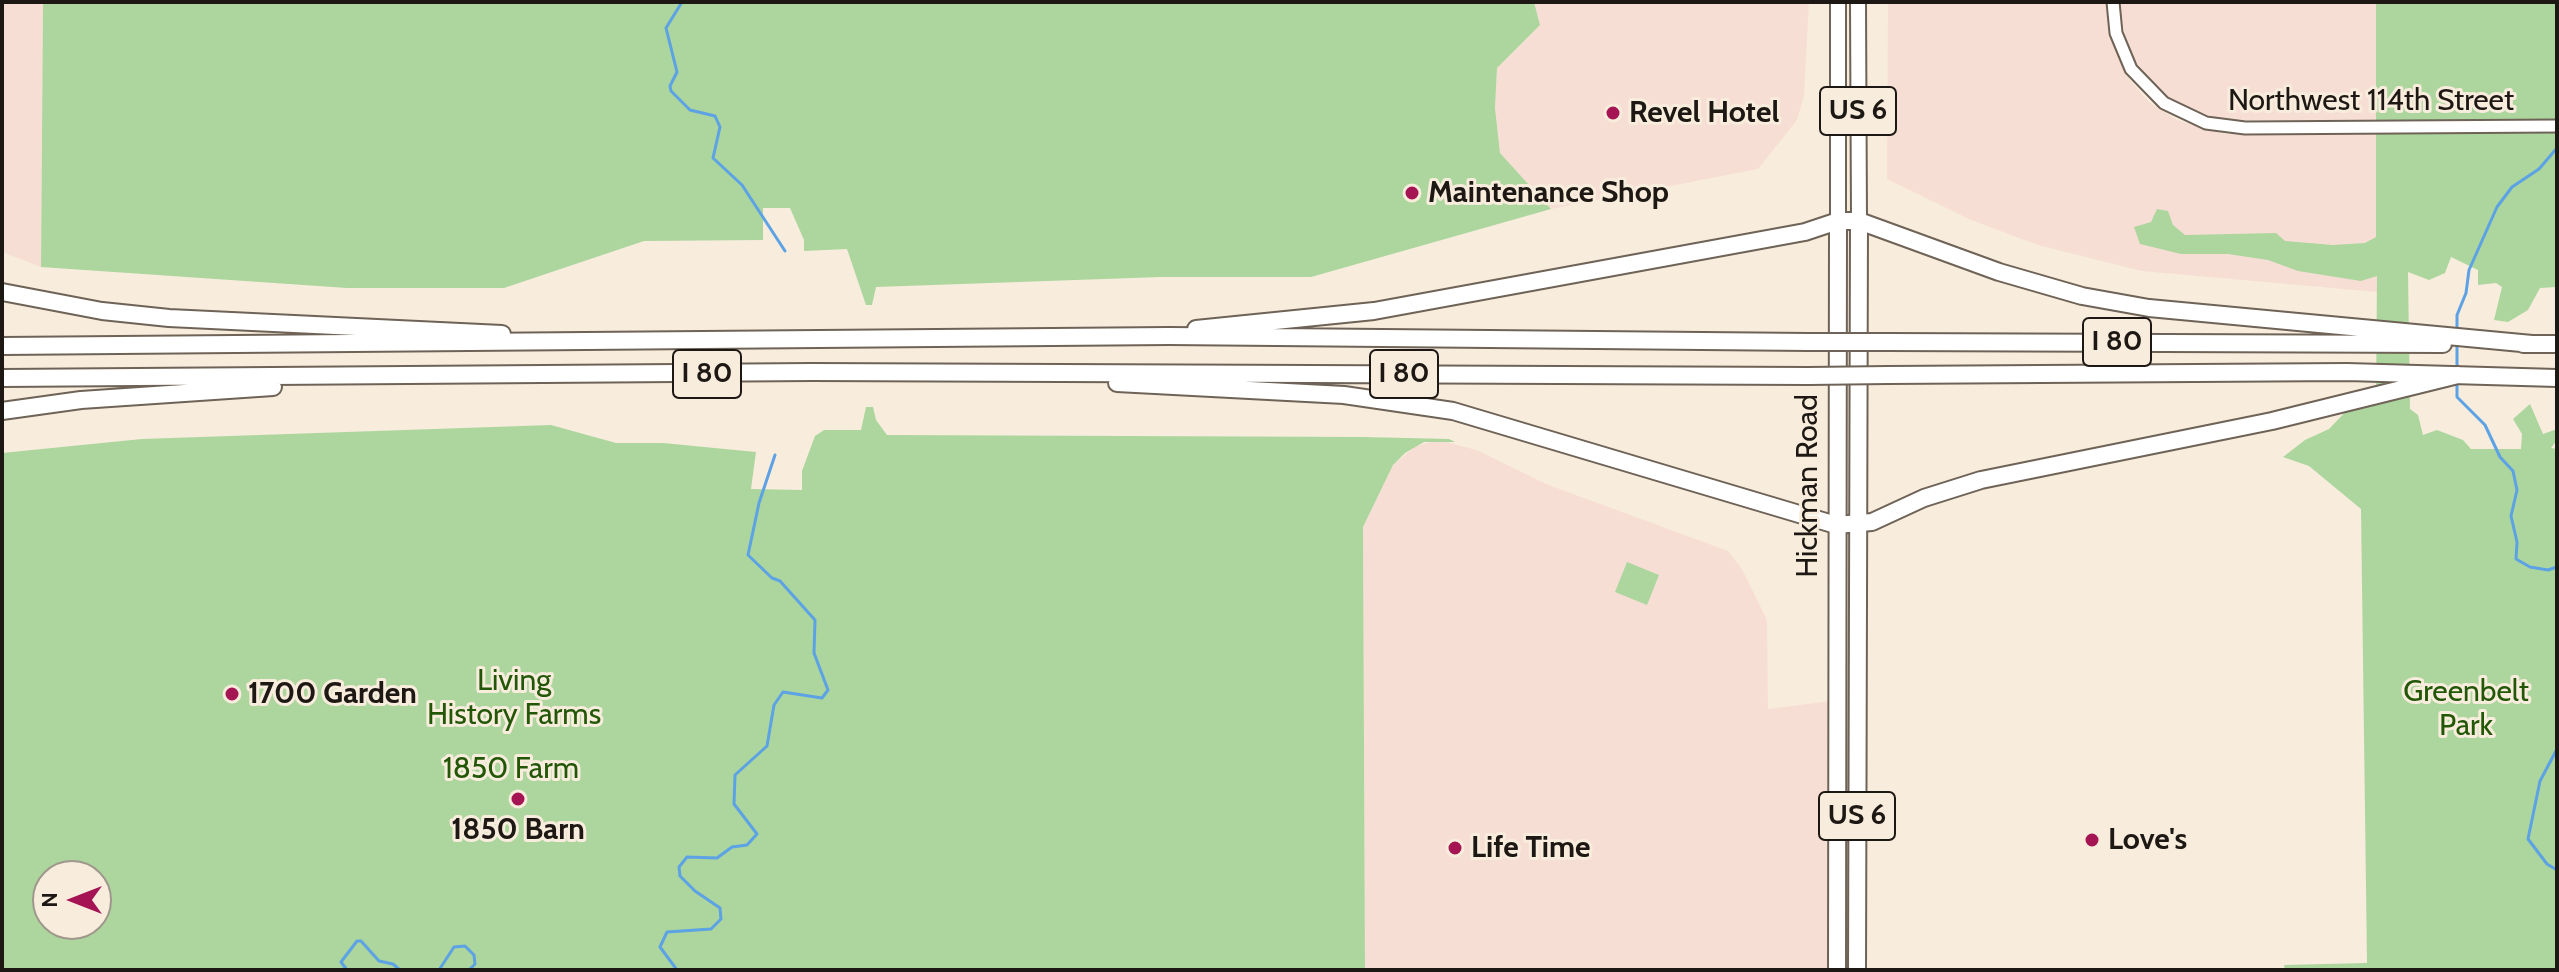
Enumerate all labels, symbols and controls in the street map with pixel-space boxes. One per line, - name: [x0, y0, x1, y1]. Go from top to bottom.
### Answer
- street label: Northwest 114th Street: [2228, 83, 2514, 119]
- road number: US 6: [1820, 87, 1896, 135]
- place label: Revel Hotel: [1629, 95, 1779, 131]
- marker: Revel Hotel: [1604, 104, 1622, 122]
- place label: Maintenance Shop: [1428, 175, 1669, 211]
- marker: Maintenance Shop: [1403, 184, 1421, 202]
- road number: I 80: [2083, 318, 2151, 366]
- road number: I 80: [673, 350, 741, 398]
- road number: I 80: [1370, 350, 1438, 398]
- street label: Hickman Road: [1790, 394, 1826, 578]
- park label: Living History Farms: [427, 663, 601, 734]
- park label: Greenbelt Park: [2403, 674, 2529, 744]
- place label: 1700 Garden: [248, 676, 417, 712]
- marker: 1700 Garden: [223, 685, 241, 703]
- park label: 1850 Farm: [443, 751, 579, 787]
- marker: 1850 Barn: [509, 790, 527, 808]
- road number: US 6: [1819, 792, 1895, 840]
- place label: 1850 Barn: [451, 812, 585, 848]
- place label: Love's: [2108, 822, 2187, 858]
- place label: Life Time: [1471, 830, 1591, 866]
- marker: Love's: [2083, 831, 2101, 849]
- marker: Life Time: [1446, 839, 1464, 857]
- north arrow: [32, 860, 112, 940]
- text: N: [36, 892, 63, 908]

